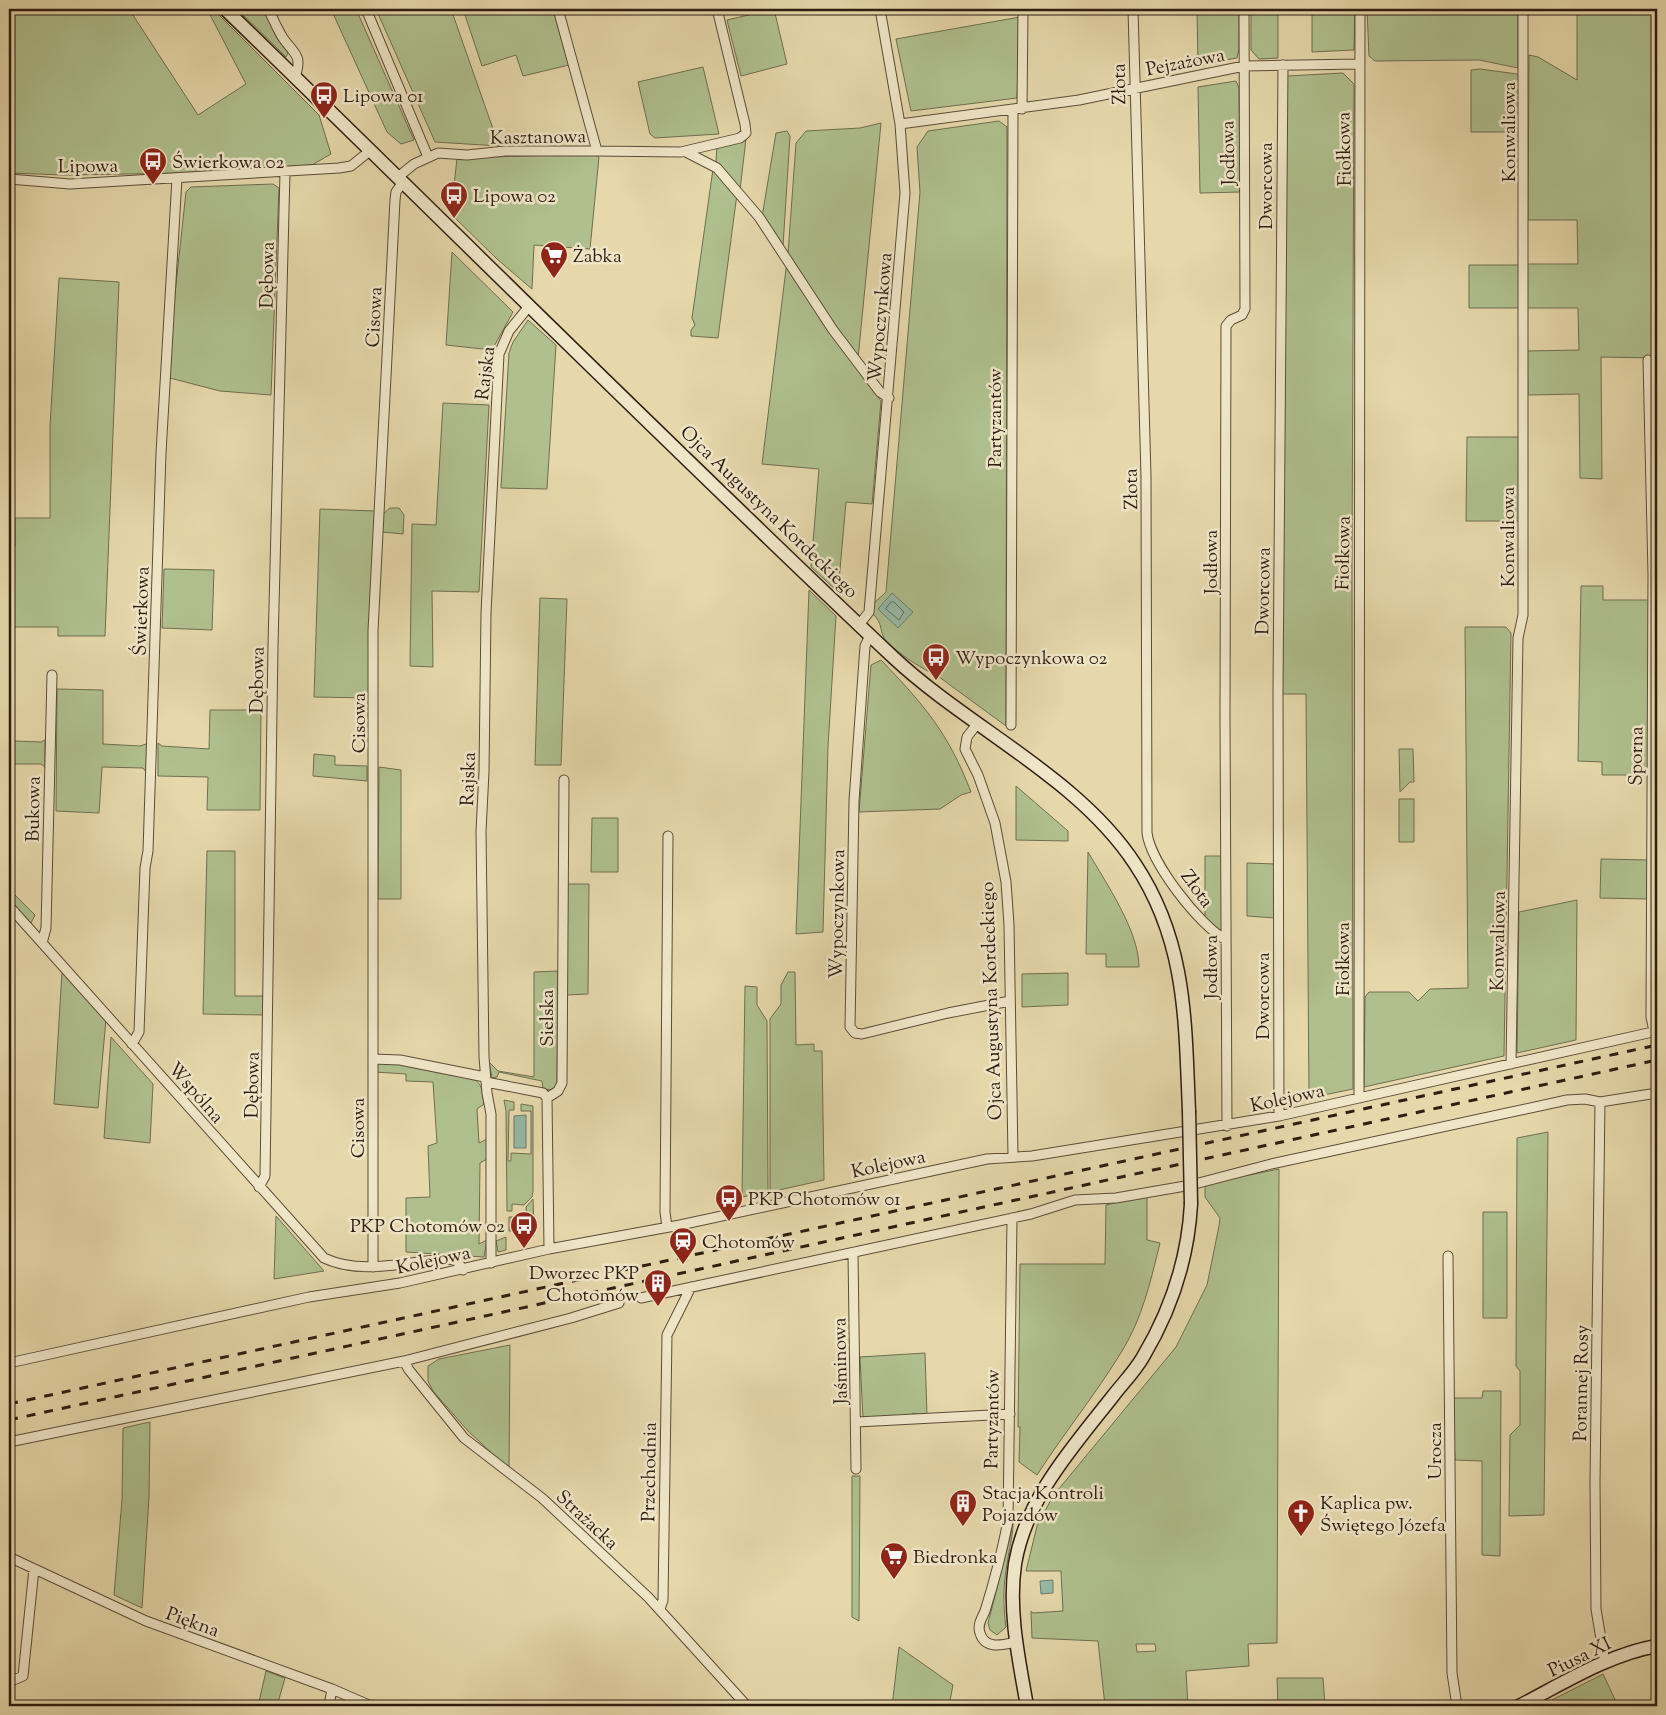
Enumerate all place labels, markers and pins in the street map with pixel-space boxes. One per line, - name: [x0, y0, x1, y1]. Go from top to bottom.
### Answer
- bus stop icon: Lipowa 01: [309, 80, 339, 119]
- place label: Lipowa 01: [343, 84, 424, 111]
- bus stop icon: Świerkowa 02: [138, 146, 168, 185]
- place label: Świerkowa 02: [172, 150, 284, 177]
- bus stop icon: Lipowa 02: [439, 180, 469, 219]
- place label: Lipowa 02: [473, 184, 556, 211]
- supermarket icon: Żabka: [539, 240, 569, 279]
- place label: Żabka: [573, 244, 622, 271]
- bus stop icon: Wypoczynkowa 02: [921, 642, 951, 681]
- place label: Wypoczynkowa 02: [955, 646, 1108, 673]
- bus stop icon: PKP Chotomów 01: [714, 1183, 744, 1222]
- place label: PKP Chotomów 01: [748, 1187, 901, 1214]
- bus stop icon: PKP Chotomów 02: [509, 1210, 539, 1249]
- place label: PKP Chotomów 02: [350, 1214, 505, 1241]
- station icon: Chotomów: [668, 1226, 698, 1265]
- place label: Chotomów: [702, 1230, 795, 1257]
- place label: Dworzec PKP Chotomów: [529, 1261, 639, 1310]
- building icon: Dworzec PKP Chotomów: [643, 1268, 673, 1307]
- place label: Stacja Kontroli Pojazdów: [982, 1481, 1104, 1530]
- building icon: Stacja Kontroli Pojazdów: [948, 1488, 978, 1527]
- place label: Kaplica pw. Świętego Józefa: [1320, 1491, 1446, 1540]
- church icon: Kaplica pw. Świętego Józefa: [1286, 1498, 1316, 1537]
- supermarket icon: Biedronka: [879, 1541, 909, 1580]
- place label: Biedronka: [913, 1545, 998, 1572]

